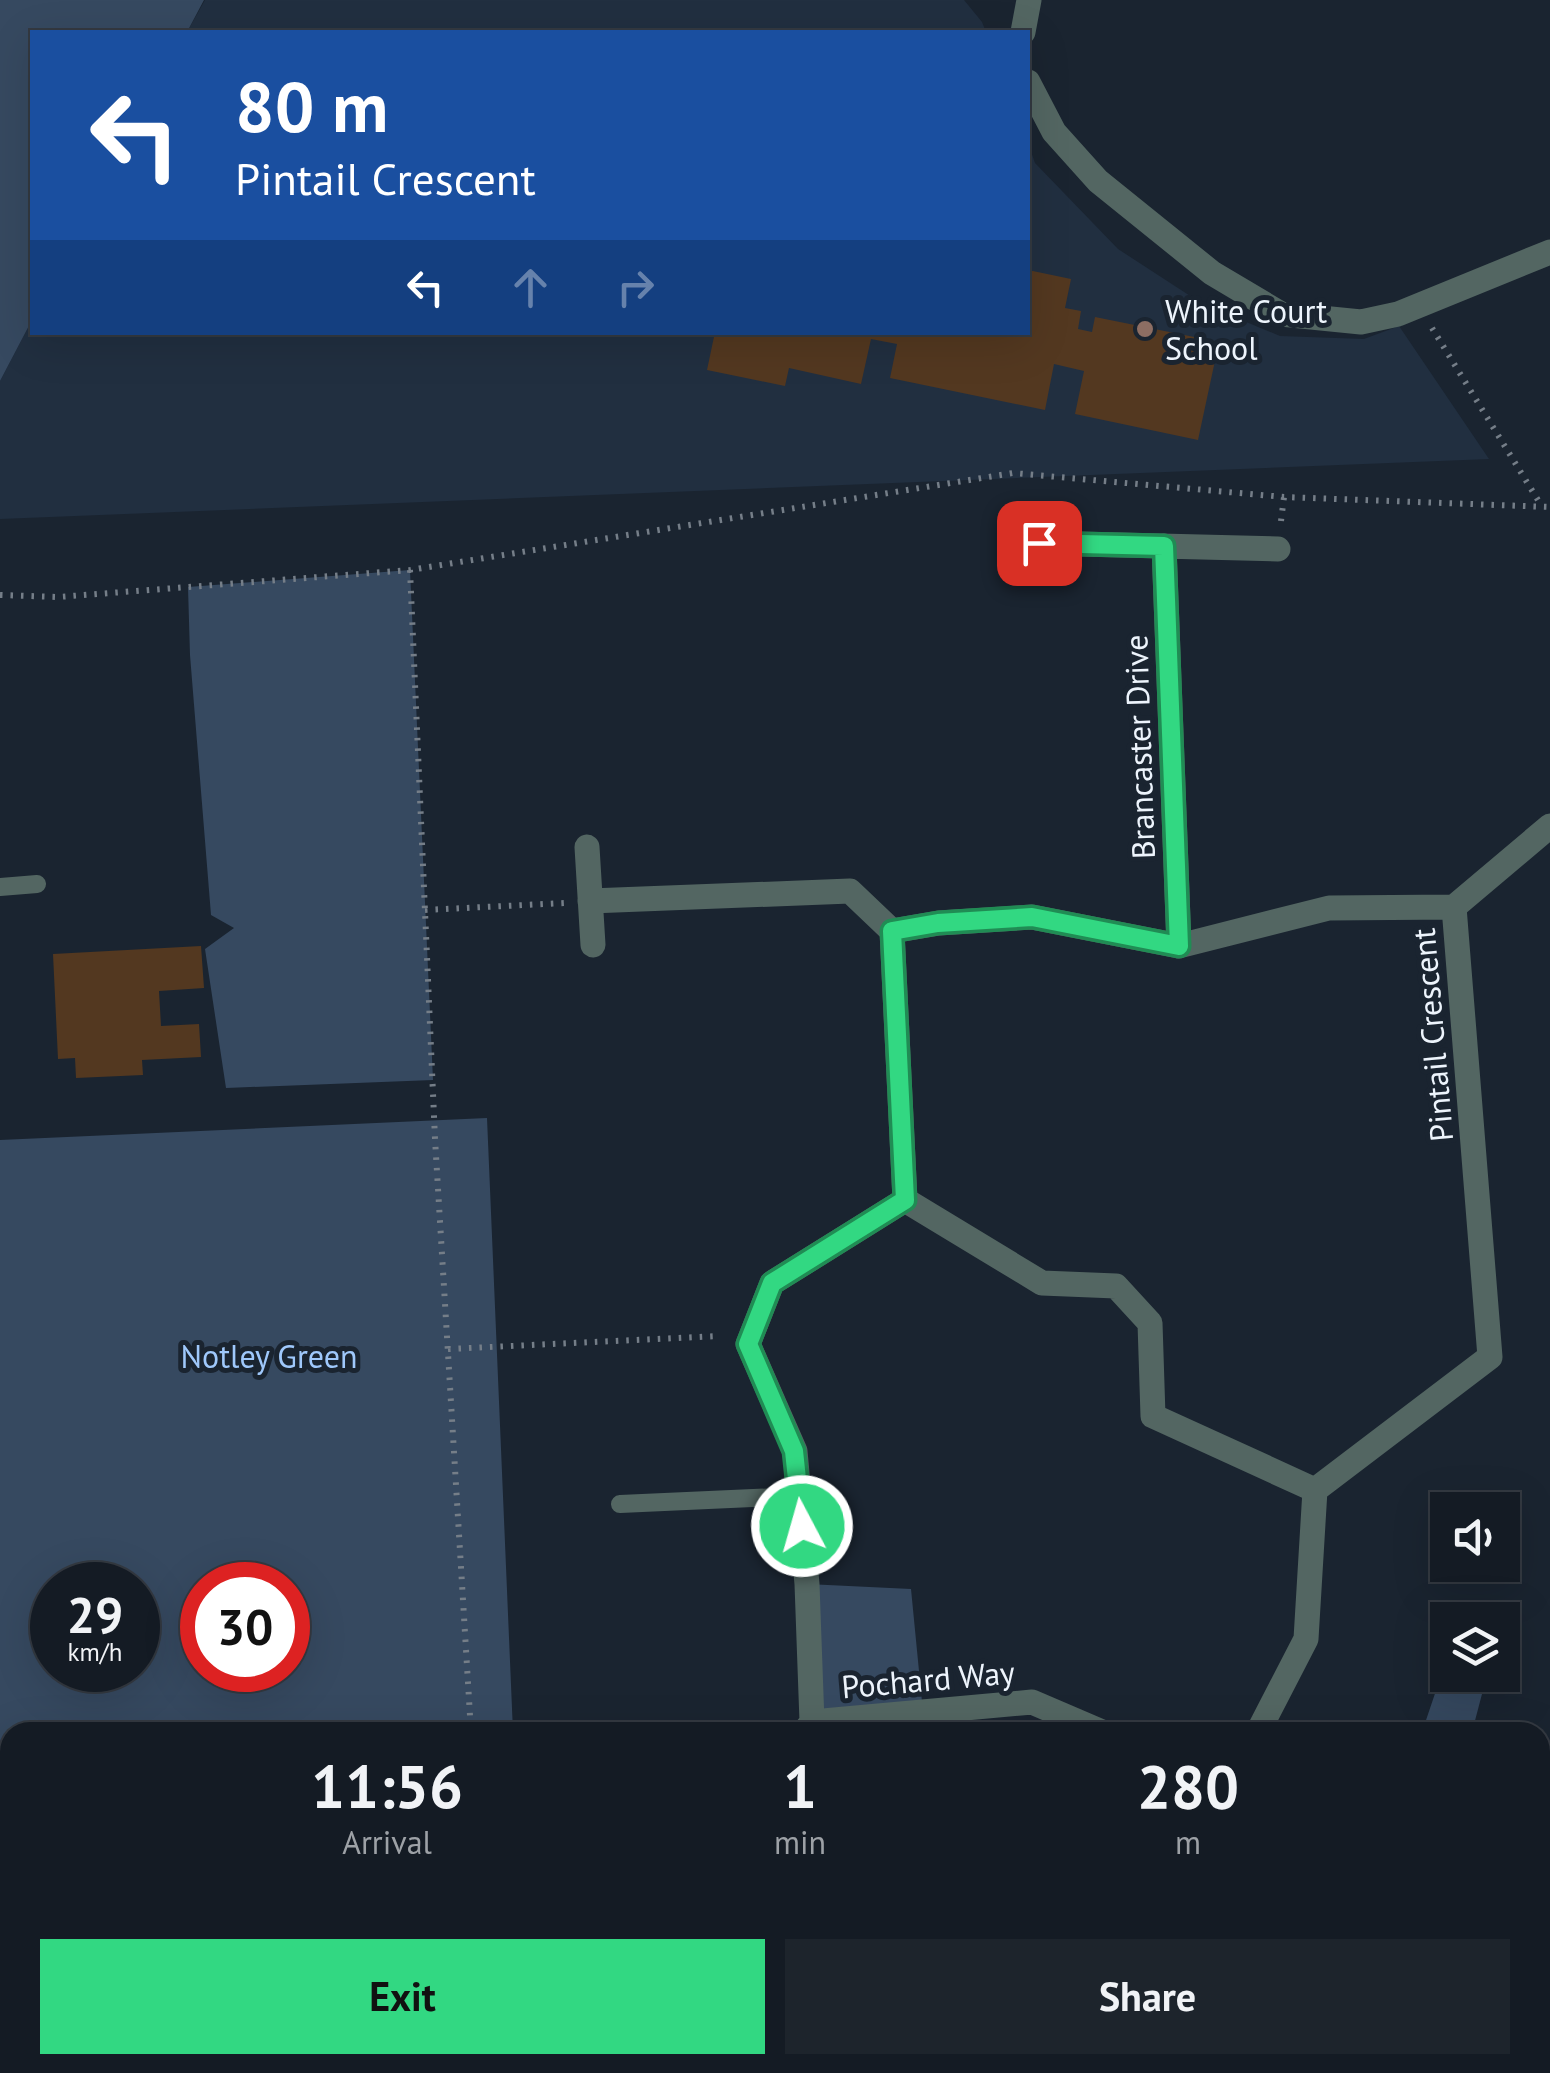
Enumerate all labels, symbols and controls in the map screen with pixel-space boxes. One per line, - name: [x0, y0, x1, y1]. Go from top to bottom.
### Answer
- text: 80 m: [235, 61, 388, 151]
- icon: left: [70, 70, 200, 200]
- text: Pintail Crescent: [235, 149, 536, 207]
- icon: left: [398, 260, 453, 315]
- icon: ahead: [503, 260, 558, 315]
- icon: right: [608, 260, 663, 315]
- place label: White Court School: [1165, 290, 1327, 369]
- marker: White Court School: [1134, 318, 1156, 340]
- pin: [997, 501, 1082, 586]
- icon: arrive: [1012, 516, 1067, 571]
- street label: Brancaster Drive: [1114, 634, 1164, 860]
- street label: Pintail Crescent: [1402, 927, 1462, 1143]
- park label: Notley Green: [181, 1335, 357, 1377]
- position arrow: [750, 1474, 854, 1578]
- map controls: [1430, 1492, 1520, 1692]
- button: sound: [1430, 1492, 1520, 1582]
- speed limit sign: 30: [180, 1562, 310, 1692]
- text: 29: [67, 1582, 123, 1647]
- button: layers: [1430, 1602, 1520, 1692]
- text: km/h: [68, 1636, 122, 1668]
- street label: Pochard Way: [840, 1651, 1016, 1707]
- text: 11:56: [311, 1747, 463, 1825]
- text: 1: [783, 1747, 817, 1825]
- text: 280: [1137, 1747, 1239, 1825]
- text: Arrival: [342, 1821, 432, 1863]
- text: min: [774, 1821, 826, 1863]
- text: m: [1175, 1821, 1201, 1863]
- button: Exit: [40, 1939, 765, 2054]
- button: Share: [785, 1939, 1510, 2054]

